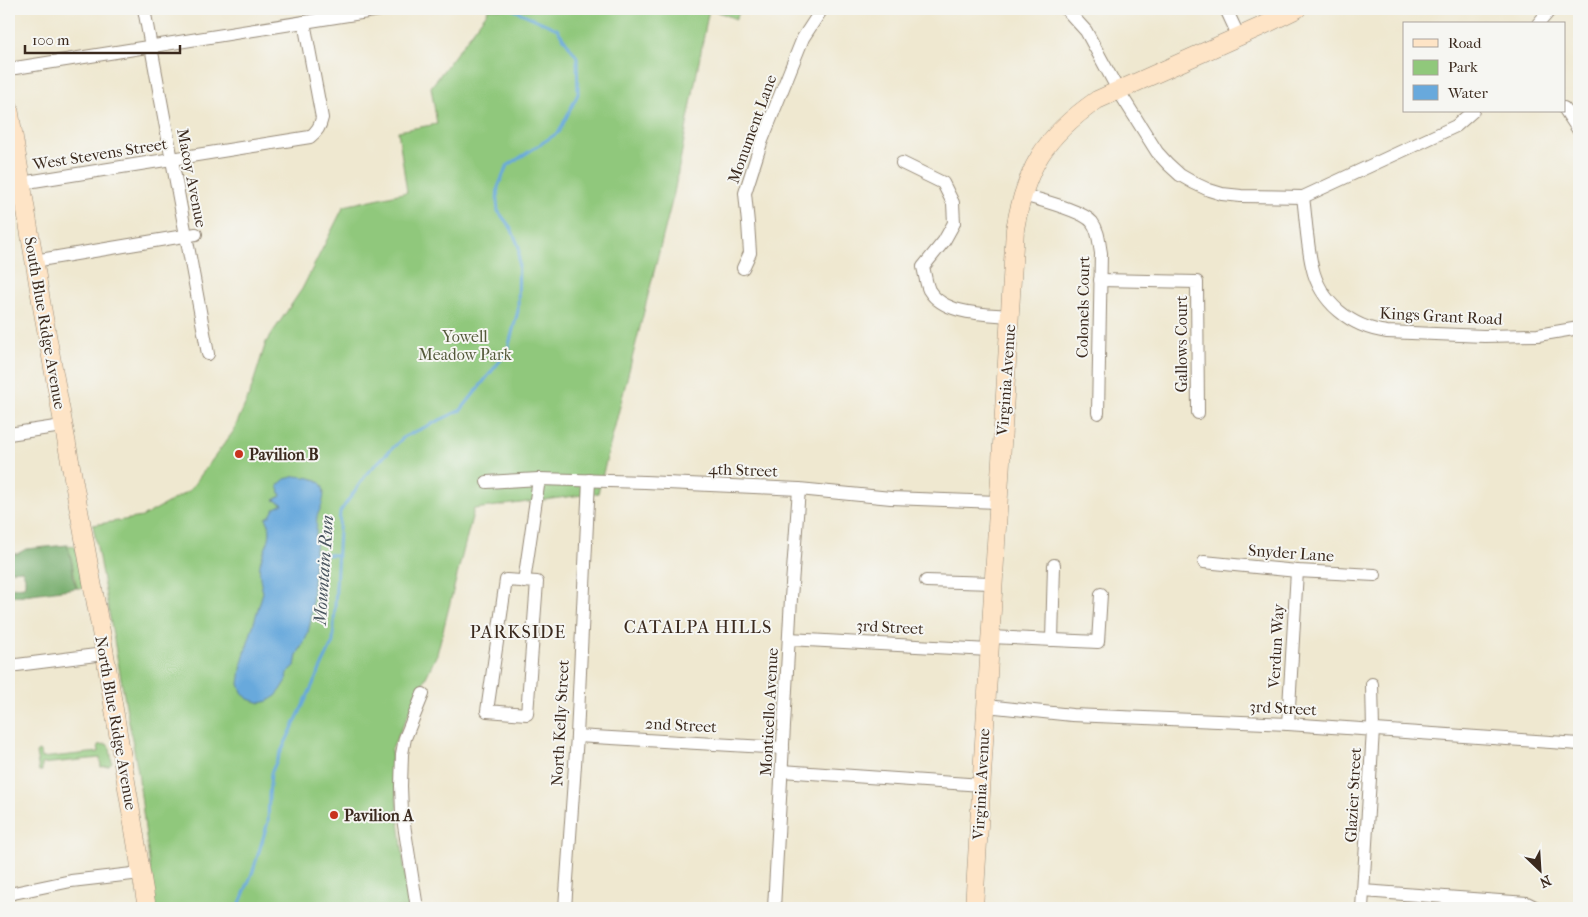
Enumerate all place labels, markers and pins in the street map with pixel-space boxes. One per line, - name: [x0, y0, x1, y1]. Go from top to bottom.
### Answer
- place label: Pavilion B: [249, 445, 319, 464]
- marker: Pavilion B: [233, 448, 245, 460]
- place label: Pavilion A: [344, 806, 414, 825]
- marker: Pavilion A: [328, 809, 340, 821]

